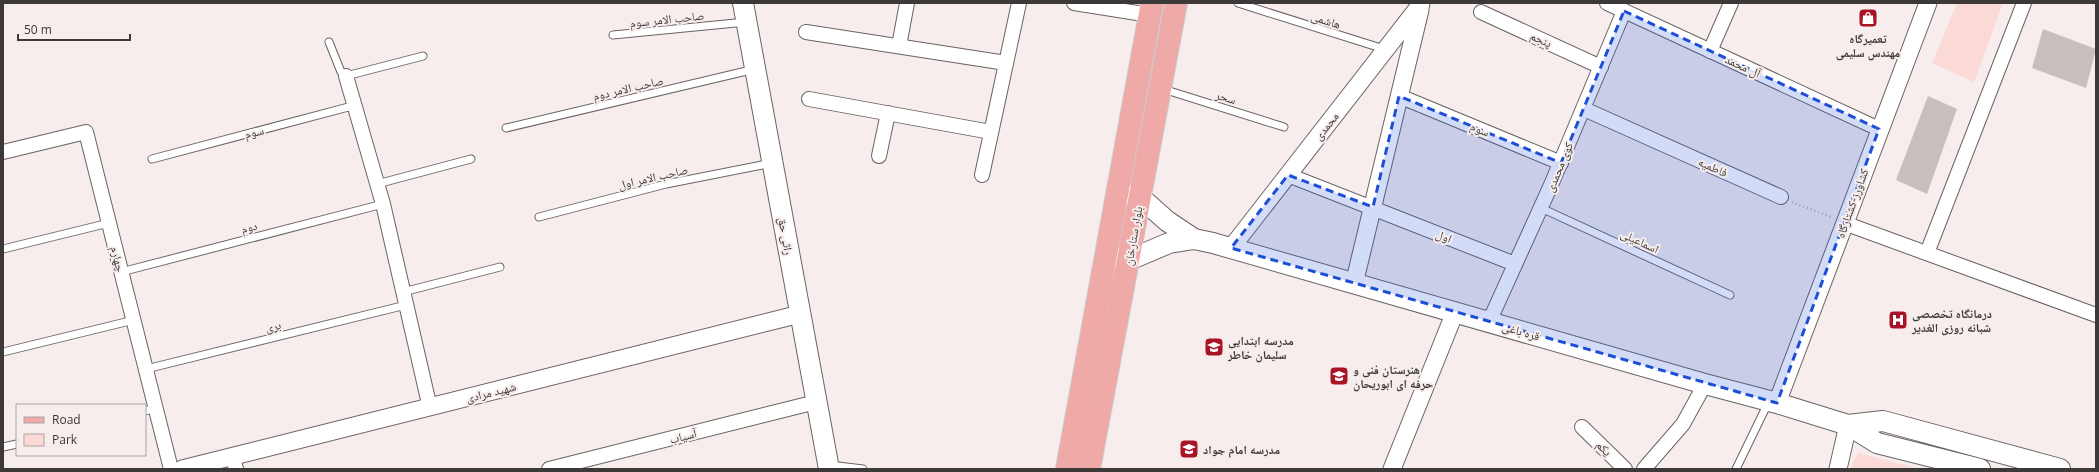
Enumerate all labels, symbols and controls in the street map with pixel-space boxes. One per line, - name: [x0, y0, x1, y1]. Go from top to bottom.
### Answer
- street label: صاحب الامر سوم: [629, 7, 705, 31]
- street label: هاشمی: [1309, 7, 1343, 33]
- shop icon: تعمیرگاه مهندس سلیمی: [1857, 7, 1879, 29]
- scale bar: [18, 16, 130, 42]
- text: 50 m: [24, 21, 52, 38]
- street label: پنجم: [1528, 27, 1555, 51]
- place label: تعمیرگاه مهندس سلیمی: [1836, 30, 1901, 61]
- street label: آل محمد: [1723, 50, 1764, 82]
- street label: صاحب الامر دوم: [591, 72, 665, 104]
- street label: سحر: [1213, 86, 1238, 108]
- street label: محمدی: [1310, 108, 1342, 144]
- street label: سوم: [1468, 117, 1492, 141]
- street label: سوم: [242, 121, 266, 143]
- street label: کوی محمدی: [1541, 139, 1577, 195]
- street label: فاطمیه: [1696, 153, 1730, 181]
- street label: صاحب الامر اول: [616, 161, 690, 193]
- street label: کشاورز-کشتارگاه: [1832, 166, 1872, 240]
- street label: بلوار ستارخان: [1119, 205, 1147, 267]
- street label: راثی حق: [774, 216, 798, 257]
- street label: دوم: [239, 217, 259, 237]
- street label: اول: [1434, 225, 1455, 247]
- street label: اسماعیلی: [1618, 225, 1662, 257]
- street label: چهارم: [107, 244, 129, 274]
- place label: درمانگاه تخصصی شبانه روزی الغدیر: [1911, 305, 1992, 336]
- hospital icon: درمانگاه تخصصی شبانه روزی الغدیر: [1887, 309, 1909, 331]
- street label: بری: [263, 316, 283, 336]
- street label: قره باغی: [1500, 318, 1542, 344]
- place label: مدرسه ابتدایی سلیمان خاطر: [1227, 332, 1294, 363]
- school or university icon: مدرسه ابتدایی سلیمان خاطر: [1203, 336, 1225, 358]
- place label: هنرستان فنی و حرفه ای ابوریحان: [1353, 361, 1434, 392]
- school or university icon: هنرستان فنی و حرفه ای ابوریحان: [1328, 365, 1350, 387]
- street label: شهید مرادی: [464, 378, 518, 406]
- legend: [16, 404, 146, 456]
- text: Road: [52, 411, 81, 428]
- street label: آسیاب: [668, 424, 699, 448]
- text: Park: [52, 431, 78, 448]
- street label: یکم: [1592, 436, 1616, 460]
- school or university icon: مدرسه امام جواد: [1178, 438, 1200, 460]
- place label: مدرسه امام جواد: [1203, 441, 1280, 458]

